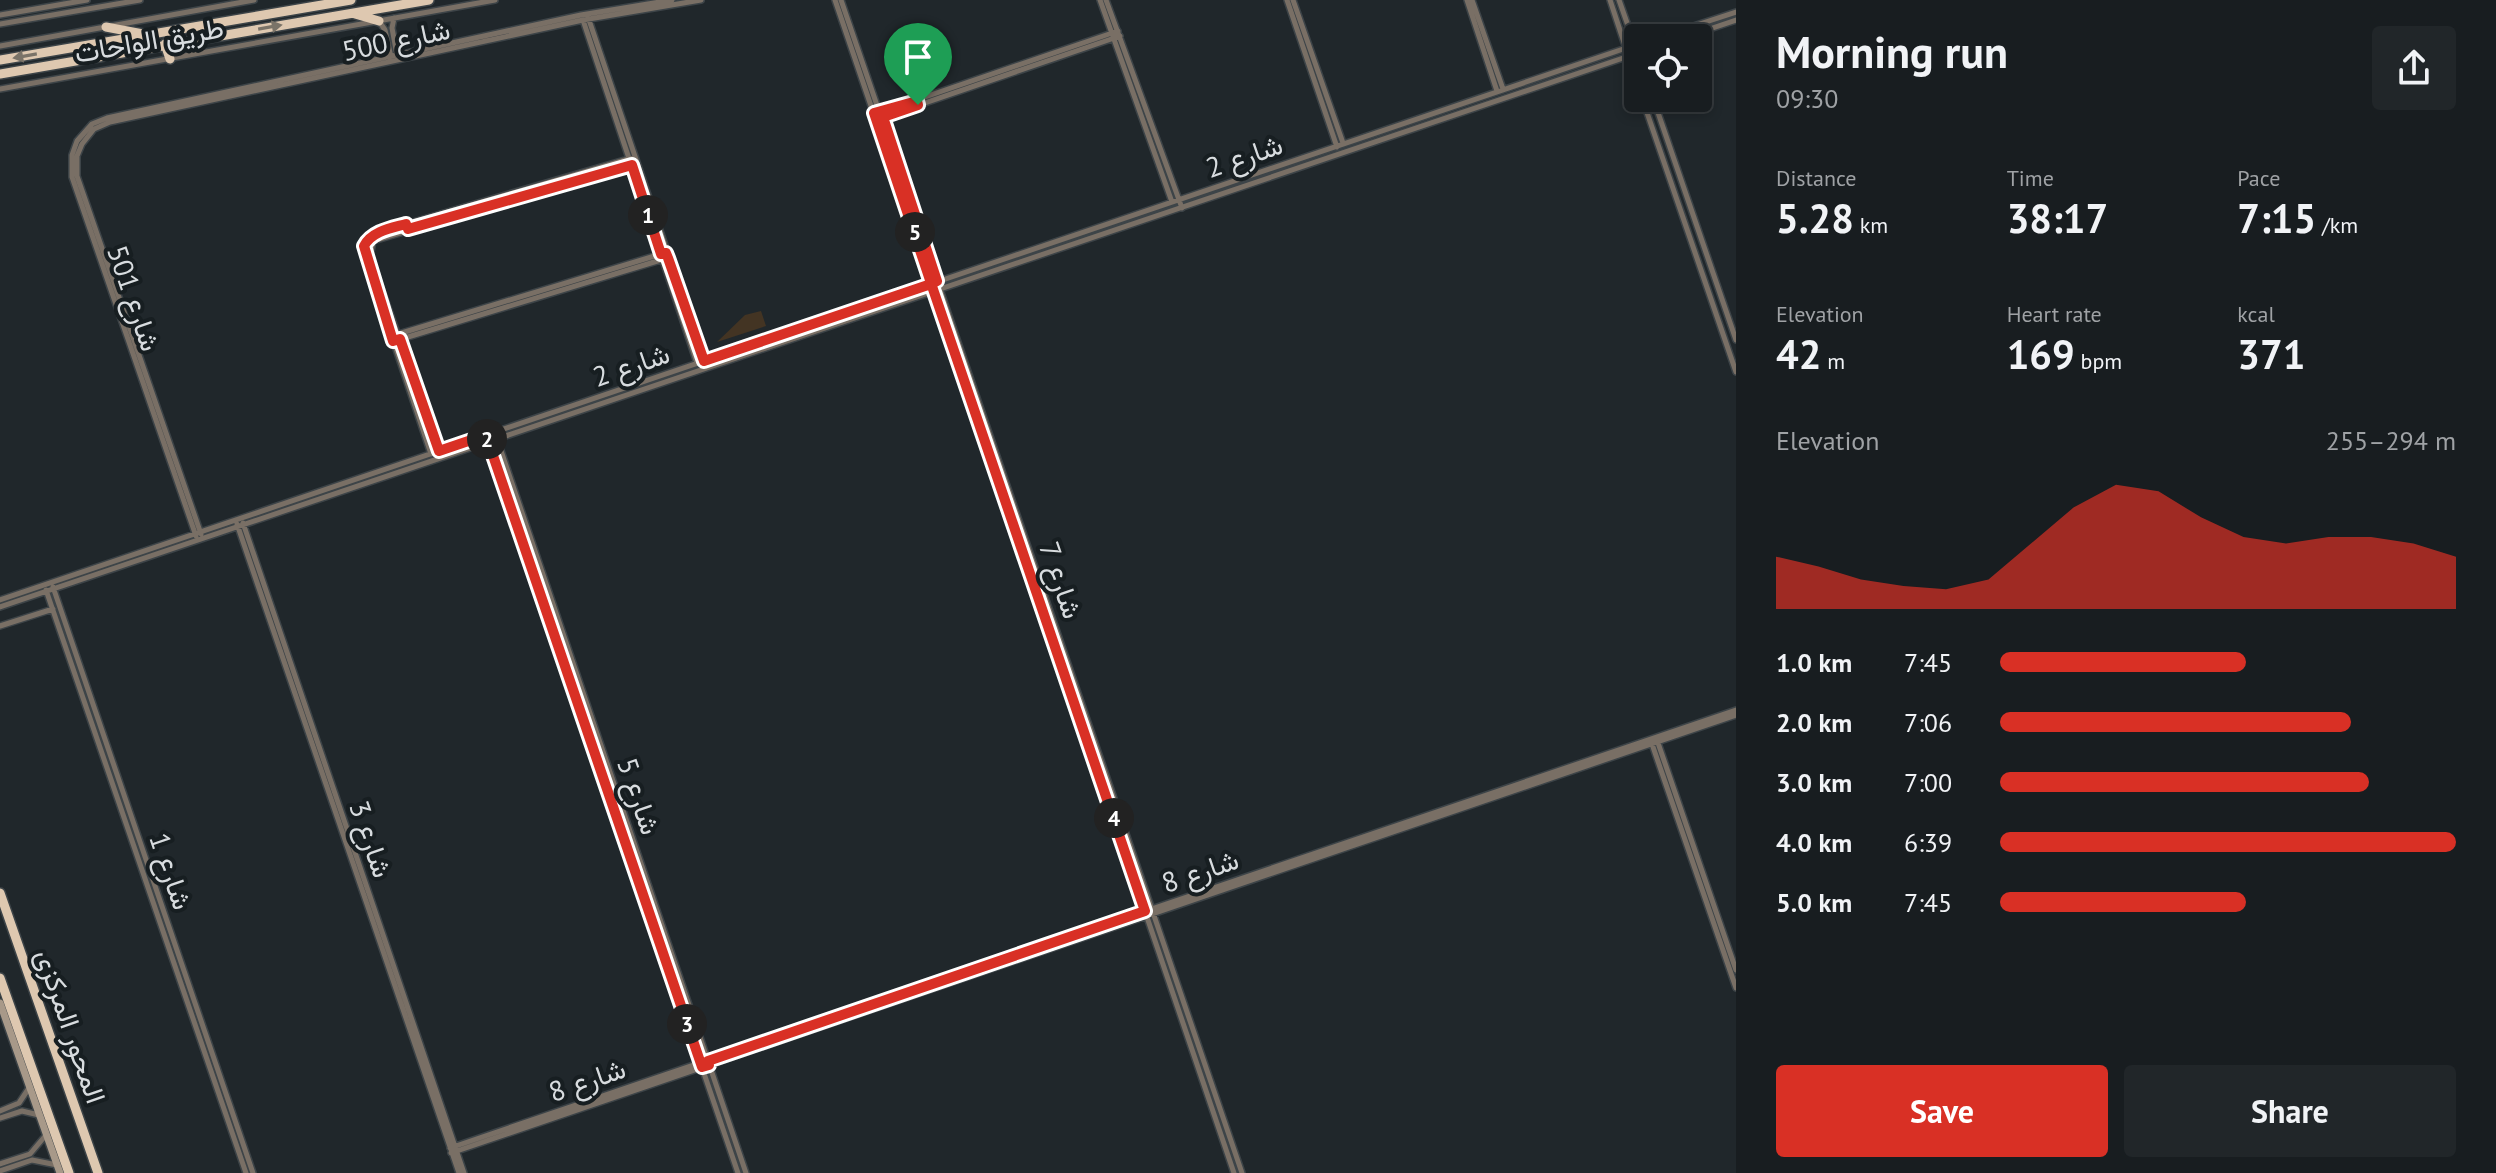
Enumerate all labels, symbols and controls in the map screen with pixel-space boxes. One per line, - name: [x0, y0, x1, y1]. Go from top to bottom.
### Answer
- street label: طريق الواحات: [71, 8, 226, 71]
- street label: شارع 500: [338, 10, 454, 70]
- one-way arrow: [258, 20, 283, 32]
- pin: [884, 23, 952, 105]
- text: Morning run: [1776, 23, 2008, 80]
- map controls: [1624, 24, 1712, 112]
- button: locate: [1624, 24, 1712, 112]
- button: share: [2372, 26, 2456, 110]
- icon: arrive: [896, 35, 940, 79]
- one-way arrow: [12, 50, 37, 63]
- text: 09:30: [1776, 82, 1838, 115]
- street label: شارع 2: [1200, 125, 1288, 187]
- text: Distance: [1776, 164, 1857, 192]
- text: Time: [2007, 164, 2054, 192]
- text: Pace: [2237, 164, 2280, 192]
- text: 5.28: [1776, 192, 1854, 244]
- text: 38:17: [2007, 192, 2108, 244]
- text: 7:15: [2237, 192, 2316, 244]
- pin: 1: [628, 195, 668, 235]
- text: 1: [642, 201, 654, 229]
- text: km: [1854, 211, 1888, 239]
- text: /km: [2316, 211, 2358, 239]
- pin: 5: [895, 212, 935, 252]
- text: 5: [909, 218, 921, 246]
- street label: شارع 501: [98, 240, 170, 356]
- text: Elevation: [1776, 300, 1864, 328]
- text: Heart rate: [2007, 300, 2102, 328]
- text: kcal: [2237, 300, 2275, 328]
- text: 42: [1776, 328, 1821, 380]
- text: 169: [2007, 328, 2075, 380]
- text: 371: [2237, 328, 2305, 380]
- street label: شارع 2: [587, 334, 675, 396]
- text: m: [1821, 347, 1845, 375]
- text: bpm: [2075, 347, 2122, 375]
- pin: 2: [467, 419, 507, 459]
- text: Elevation: [1776, 424, 1880, 457]
- text: 255–294 m: [2326, 424, 2456, 457]
- text: 2: [481, 425, 493, 453]
- street label: شارع 7: [1030, 536, 1092, 624]
- text: 1.0 km: [1776, 646, 1852, 679]
- text: 7:45: [1904, 646, 1952, 679]
- text: 2.0 km: [1776, 706, 1852, 739]
- text: 7:06: [1904, 706, 1952, 739]
- street label: شارع 5: [608, 752, 670, 840]
- text: 3.0 km: [1776, 766, 1852, 799]
- text: 7:00: [1904, 766, 1952, 799]
- street label: شارع 3: [340, 795, 402, 883]
- pin: 4: [1094, 798, 1134, 838]
- text: 4: [1108, 804, 1120, 832]
- text: 4.0 km: [1776, 826, 1852, 859]
- text: 6:39: [1904, 826, 1952, 859]
- street label: شارع 1: [140, 827, 202, 915]
- street label: شارع 8: [1156, 840, 1244, 902]
- text: 5.0 km: [1776, 886, 1852, 919]
- text: 7:45: [1904, 886, 1952, 919]
- street label: المحور المركزى: [28, 944, 115, 1108]
- pin: 3: [667, 1004, 707, 1044]
- text: 3: [681, 1010, 693, 1038]
- street label: شارع 8: [543, 1049, 631, 1111]
- button: Save: [1776, 1065, 2108, 1157]
- button: Share: [2124, 1065, 2456, 1157]

